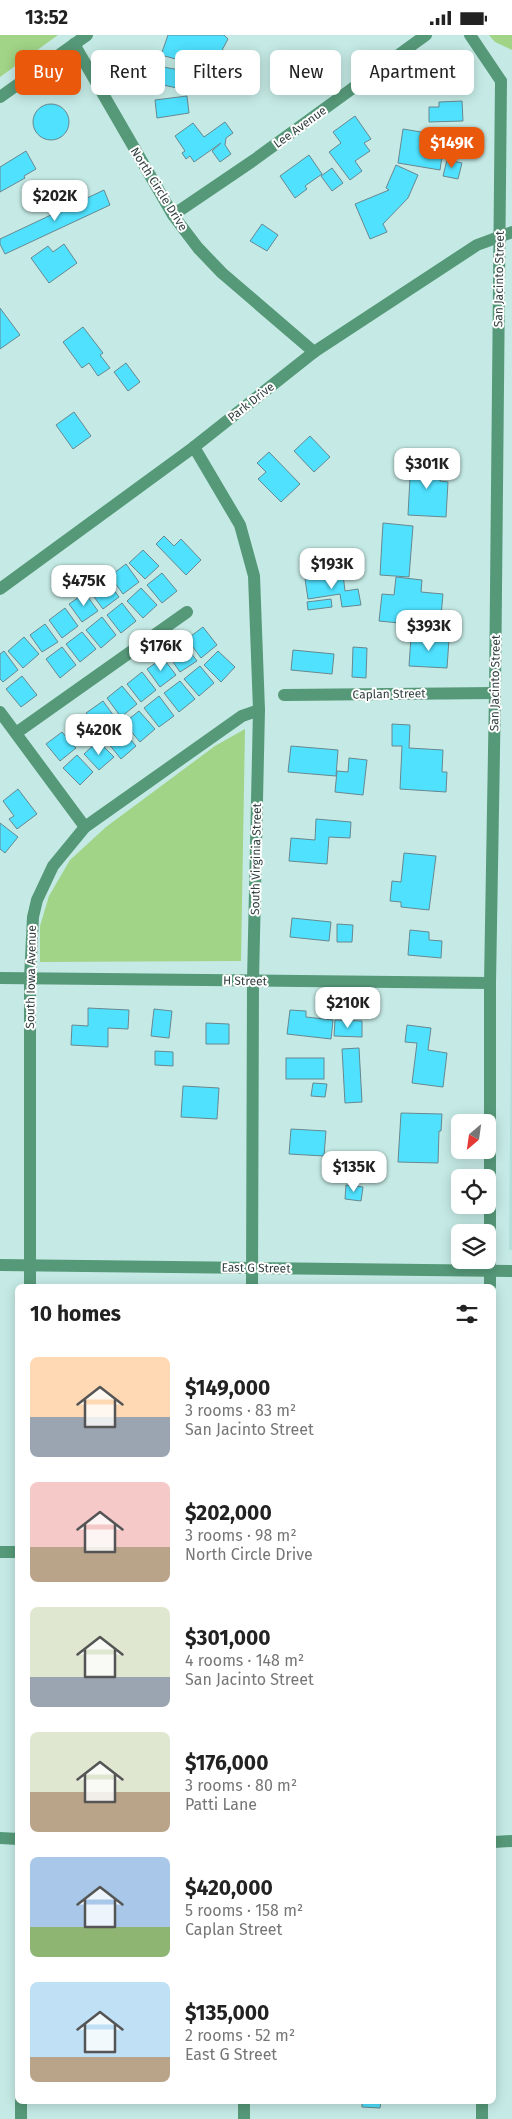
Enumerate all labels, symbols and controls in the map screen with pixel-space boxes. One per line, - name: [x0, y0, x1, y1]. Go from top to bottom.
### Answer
- text: 13:52: [25, 6, 68, 29]
- chip: Buy: [15, 50, 81, 95]
- chip: Rent: [91, 50, 165, 95]
- chip: Filters: [175, 50, 260, 95]
- chip: New: [270, 50, 341, 95]
- chip: Apartment: [351, 50, 474, 95]
- street label: Lee Avenue: [271, 103, 329, 151]
- pin: $149K: [417, 127, 487, 169]
- text: $149K: [430, 133, 474, 152]
- street label: North Circle Drive: [128, 145, 190, 233]
- pin: $202K: [20, 179, 90, 222]
- text: $202K: [33, 186, 77, 205]
- street label: San Jacinto Street: [491, 230, 507, 327]
- street label: Park Drive: [225, 380, 277, 424]
- pin: $301K: [392, 447, 462, 490]
- text: $301K: [405, 454, 449, 473]
- pin: $193K: [297, 547, 367, 590]
- text: $193K: [311, 554, 353, 573]
- pin: $475K: [49, 565, 119, 607]
- text: $475K: [62, 571, 106, 590]
- pin: $393K: [394, 609, 464, 652]
- text: $393K: [407, 616, 451, 635]
- pin: $176K: [126, 629, 196, 672]
- street label: San Jacinto Street: [487, 634, 503, 731]
- text: $176K: [140, 636, 182, 655]
- street label: Caplan Street: [352, 686, 426, 702]
- pin: $420K: [64, 713, 134, 756]
- text: $420K: [76, 720, 122, 739]
- street label: South Virginia Street: [248, 802, 264, 915]
- street label: South Iowa Avenue: [23, 925, 39, 1029]
- street label: H Street: [223, 974, 268, 988]
- pin: $210K: [313, 987, 383, 1029]
- text: $210K: [326, 993, 370, 1012]
- north arrow: [451, 1114, 496, 1159]
- map controls: [451, 1114, 496, 1269]
- pin: $135K: [319, 1151, 389, 1193]
- text: $135K: [333, 1157, 375, 1176]
- button: locate: [451, 1169, 496, 1214]
- button: layers: [451, 1224, 496, 1269]
- street label: East G Street: [221, 1260, 291, 1276]
- icon: filters: [453, 1300, 481, 1328]
- text: 10 homes: [30, 1301, 121, 1327]
- text: $149,000: [185, 1375, 270, 1401]
- icon: home: [70, 1377, 130, 1437]
- text: 3 rooms · 83 m²: [185, 1401, 296, 1420]
- text: San Jacinto Street: [185, 1420, 314, 1439]
- text: $202,000: [185, 1500, 272, 1526]
- icon: home: [70, 1502, 130, 1562]
- text: 3 rooms · 98 m²: [185, 1526, 297, 1545]
- text: North Circle Drive: [185, 1545, 313, 1564]
- text: $301,000: [185, 1625, 271, 1651]
- icon: home: [70, 1627, 130, 1687]
- text: 4 rooms · 148 m²: [185, 1651, 304, 1670]
- text: San Jacinto Street: [185, 1670, 314, 1689]
- text: $176,000: [185, 1750, 268, 1776]
- icon: home: [70, 1752, 130, 1812]
- text: 3 rooms · 80 m²: [185, 1776, 297, 1795]
- text: Patti Lane: [185, 1795, 257, 1814]
- text: $420,000: [185, 1875, 273, 1901]
- icon: home: [70, 1877, 130, 1937]
- text: 5 rooms · 158 m²: [185, 1901, 303, 1920]
- text: Caplan Street: [185, 1920, 282, 1939]
- text: $135,000: [185, 2000, 269, 2026]
- icon: home: [70, 2002, 130, 2062]
- text: 2 rooms · 52 m²: [185, 2026, 295, 2045]
- text: East G Street: [185, 2045, 277, 2064]

